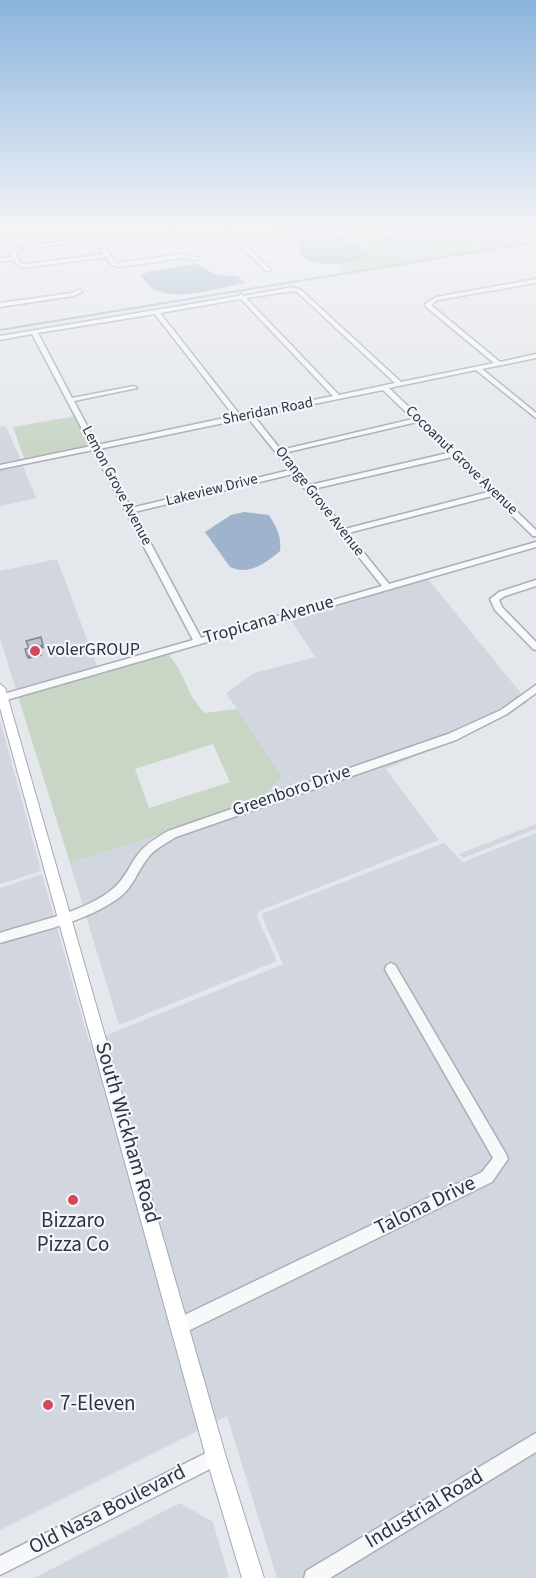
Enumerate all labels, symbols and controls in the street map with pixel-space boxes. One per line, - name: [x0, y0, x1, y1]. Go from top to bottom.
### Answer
- street label: Sheridan Road: [221, 394, 315, 430]
- street label: Cocoanut Grove Avenue: [401, 403, 521, 519]
- street label: Lemon Grove Avenue: [77, 423, 155, 549]
- street label: Orange Grove Avenue: [271, 444, 367, 560]
- street label: Lakeview Drive: [164, 471, 260, 511]
- street label: Tropicana Avenue: [202, 592, 336, 650]
- place label: volerGROUP: [47, 640, 140, 662]
- marker: volerGROUP: [28, 644, 42, 658]
- street label: Greenboro Drive: [230, 762, 354, 822]
- street label: South Wickham Road: [88, 1040, 164, 1226]
- street label: Talona Drive: [372, 1172, 480, 1242]
- marker: Bizzaro Pizza Co: [66, 1193, 80, 1207]
- place label: Bizzaro Pizza Co: [37, 1209, 109, 1259]
- place label: 7-Eleven: [60, 1392, 136, 1418]
- marker: 7-Eleven: [41, 1398, 55, 1412]
- street label: Old Nasa Boulevard: [25, 1461, 191, 1561]
- street label: Industrial Road: [361, 1465, 489, 1555]

